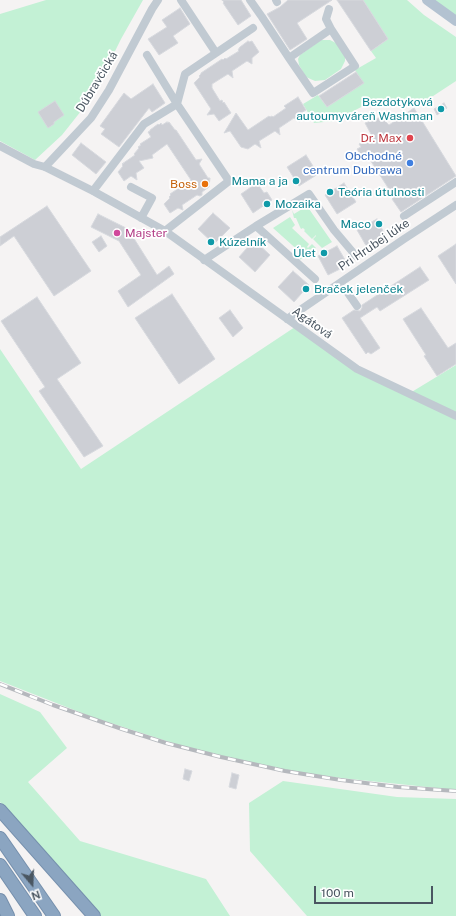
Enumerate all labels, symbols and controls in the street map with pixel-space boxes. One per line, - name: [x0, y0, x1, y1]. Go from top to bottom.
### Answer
- street label: Dúbravčická: [73, 49, 121, 115]
- place label: Bezdotyková autoumyváreň Washman: [296, 95, 433, 123]
- marker: Bezdotyková autoumyváreň Washman: [436, 104, 446, 114]
- place label: Dr. Max: [360, 131, 402, 145]
- marker: Dr. Max: [405, 133, 415, 143]
- place label: Obchodné centrum Dubrawa: [303, 149, 402, 177]
- marker: Obchodné centrum Dubrawa: [405, 158, 415, 168]
- place label: Mama a ja: [232, 174, 288, 188]
- marker: Mama a ja: [291, 176, 301, 186]
- place label: Boss: [170, 177, 197, 191]
- marker: Boss: [200, 179, 210, 189]
- place label: Teória útulnosti: [338, 185, 425, 199]
- marker: Teória útulnosti: [325, 187, 335, 197]
- place label: Mozaika: [275, 197, 321, 211]
- marker: Mozaika: [262, 199, 272, 209]
- street label: Pri Hrubej lúke: [336, 216, 412, 274]
- place label: Maco: [341, 217, 371, 231]
- marker: Maco: [374, 219, 384, 229]
- place label: Majster: [125, 226, 167, 240]
- marker: Majster: [112, 228, 122, 238]
- place label: Kúzelník: [219, 235, 267, 249]
- marker: Kúzelník: [206, 237, 216, 247]
- place label: Úlet: [293, 246, 316, 260]
- marker: Úlet: [319, 248, 329, 258]
- place label: Braček jelenček: [314, 282, 403, 296]
- marker: Braček jelenček: [301, 284, 311, 294]
- street label: Agátová: [289, 304, 335, 342]
- north arrow: [12, 864, 52, 904]
- scale bar: [316, 878, 435, 904]
- text: 100 m: [321, 886, 354, 900]
- text: N: [30, 888, 42, 902]

